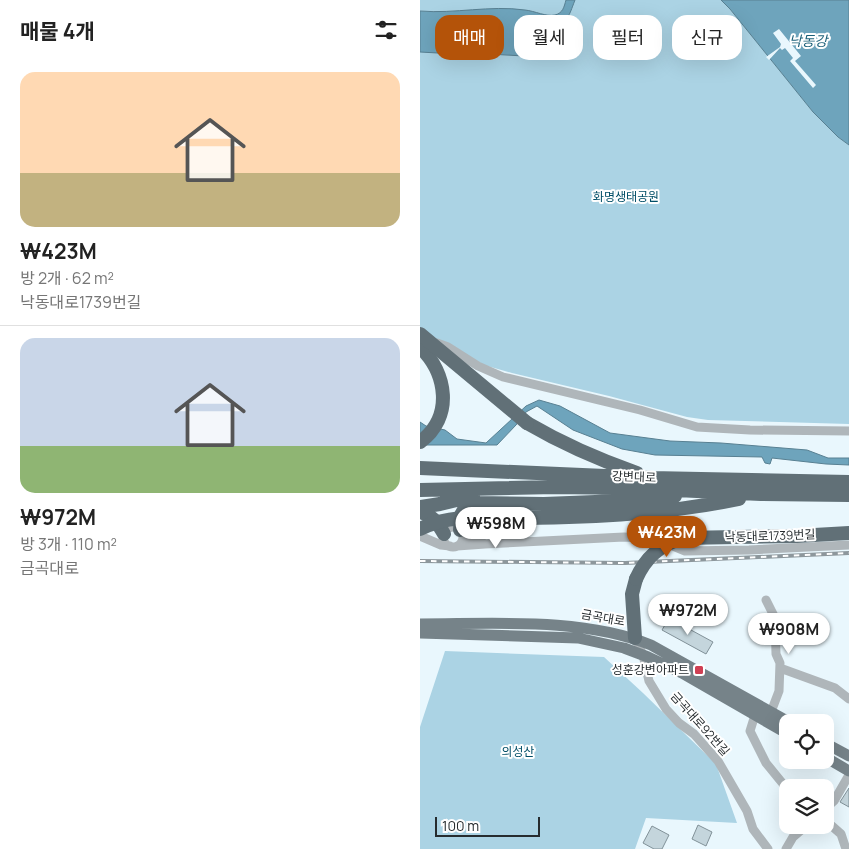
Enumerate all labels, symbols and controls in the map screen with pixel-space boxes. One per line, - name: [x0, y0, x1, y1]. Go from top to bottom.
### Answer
- chip: 매매: [435, 15, 504, 60]
- chip: 월세: [514, 15, 583, 60]
- chip: 필터: [593, 15, 662, 60]
- chip: 신규: [672, 15, 742, 60]
- icon: filters: [372, 16, 400, 44]
- text: 매물 4개: [20, 17, 95, 45]
- water label: 낙동강: [789, 31, 829, 50]
- icon: home: [165, 105, 255, 195]
- park label: 화명생태공원: [593, 188, 659, 205]
- text: ₩423M: [20, 237, 97, 265]
- text: 방 2개 · 62 m²: [20, 267, 114, 289]
- text: 낙동대로1739번길: [20, 291, 141, 313]
- icon: home: [165, 370, 255, 460]
- street label: 강변대로: [612, 467, 656, 486]
- text: ₩972M: [20, 503, 96, 531]
- pin: ₩598M: [461, 506, 531, 549]
- text: ₩598M: [467, 512, 526, 534]
- pin: ₩423M: [632, 516, 702, 558]
- text: ₩423M: [638, 521, 696, 543]
- street label: 낙동대로1739번길: [724, 525, 816, 546]
- text: 방 3개 · 110 m²: [20, 533, 117, 555]
- text: 금곡대로: [20, 557, 79, 579]
- pin: ₩972M: [653, 594, 723, 636]
- text: ₩972M: [659, 599, 717, 621]
- street label: 금곡대로: [580, 605, 626, 630]
- pin: ₩908M: [754, 612, 824, 655]
- text: ₩908M: [759, 618, 819, 640]
- place label: 성훈강변아파트: [612, 661, 689, 678]
- marker: 성훈강변아파트: [693, 664, 705, 676]
- street label: 금곡대로92번길: [667, 688, 734, 759]
- map controls: [779, 714, 834, 834]
- button: locate: [779, 714, 834, 769]
- park label: 의성산: [501, 743, 535, 760]
- button: layers: [779, 779, 834, 834]
- scale bar: [435, 814, 540, 837]
- text: 100 m: [442, 816, 479, 835]

